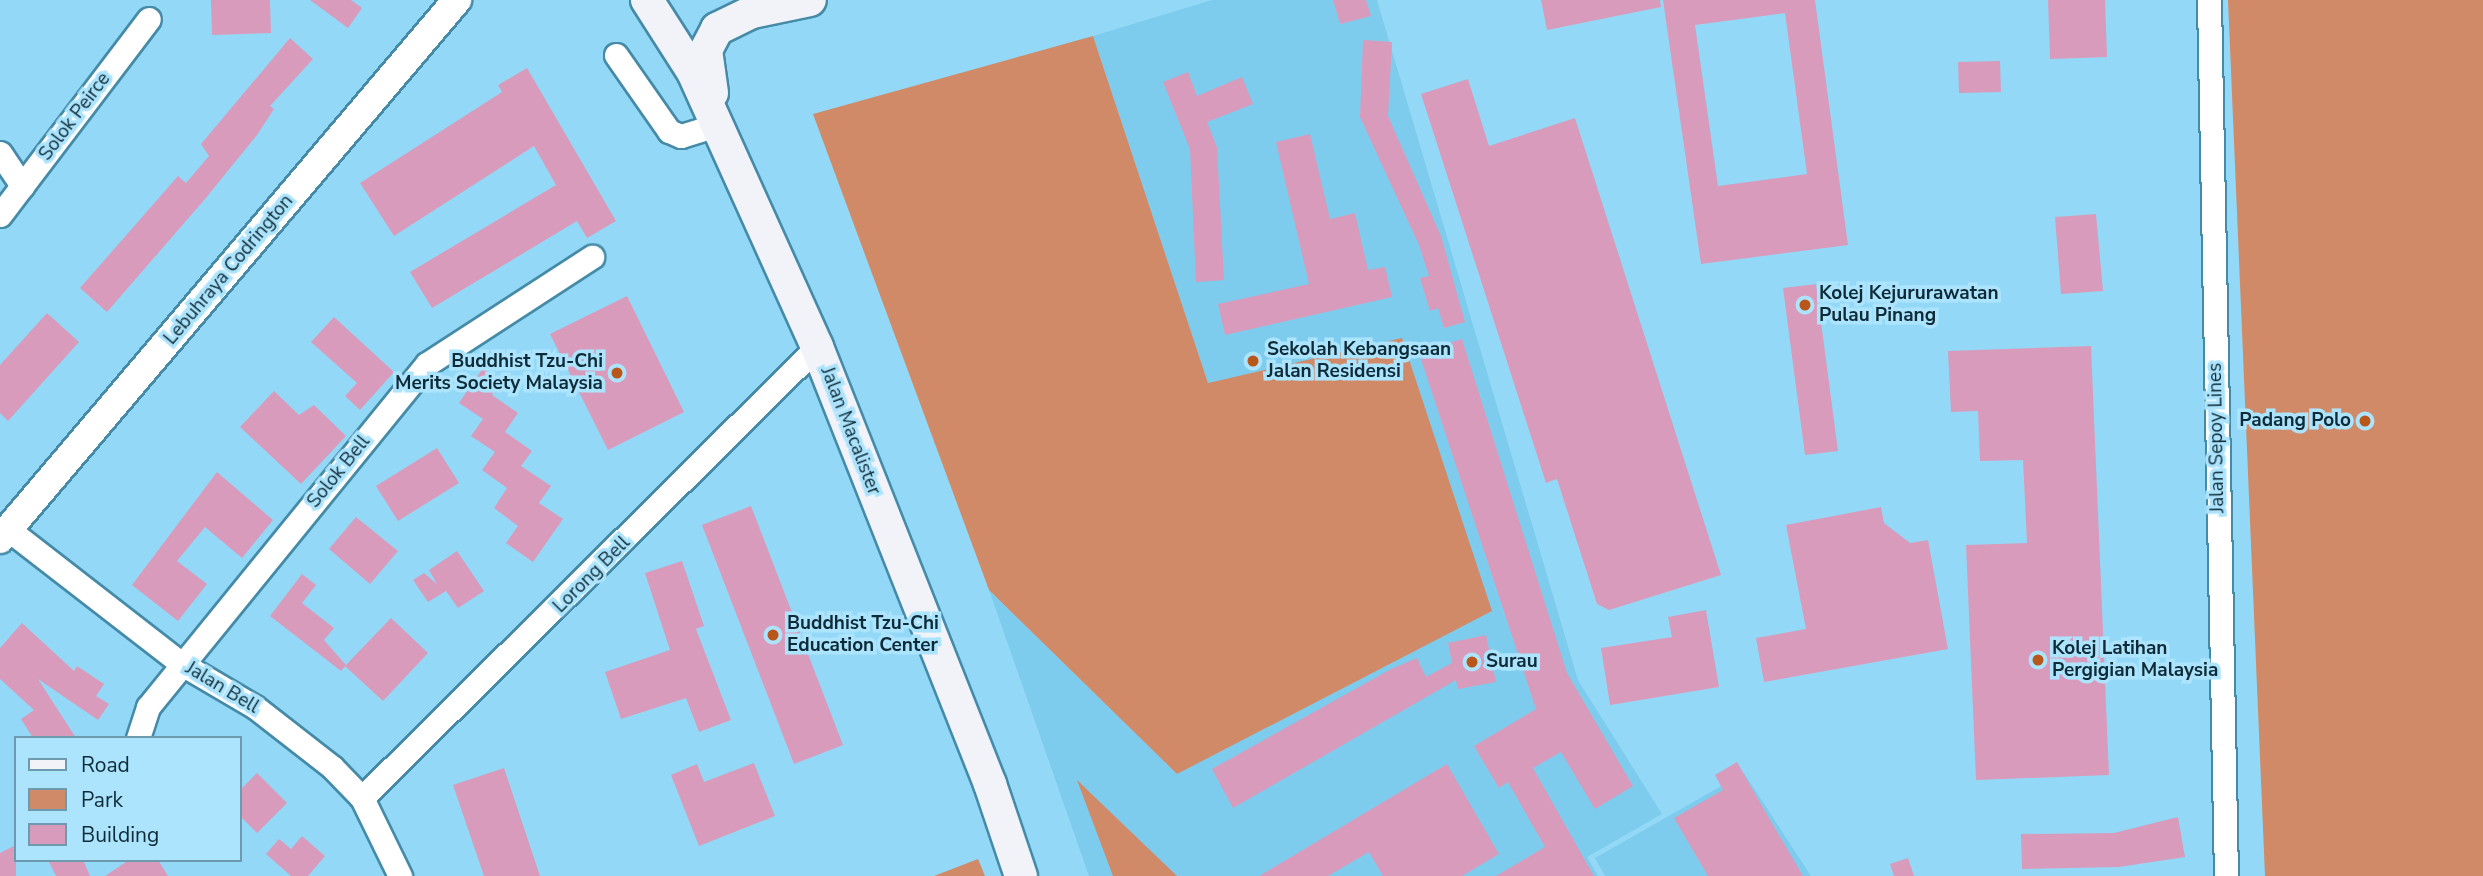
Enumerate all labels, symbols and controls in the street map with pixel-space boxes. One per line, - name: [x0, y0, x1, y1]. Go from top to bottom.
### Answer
- street label: Solok Peirce: [35, 69, 115, 165]
- street label: Lebuhraya Codrington: [160, 190, 298, 350]
- place label: Kolej Kejururawatan Pulau Pinang: [1819, 283, 1999, 327]
- marker: Kolej Kejururawatan Pulau Pinang: [1797, 297, 1813, 313]
- place label: Sekolah Kebangsaan Jalan Residensi: [1267, 339, 1451, 383]
- place label: Buddhist Tzu-Chi Merits Society Malaysia: [395, 351, 603, 395]
- marker: Sekolah Kebangsaan Jalan Residensi: [1245, 353, 1261, 369]
- street label: Jalan Sepoy Lines: [2204, 363, 2230, 513]
- street label: Jalan Macalister: [815, 364, 885, 498]
- marker: Buddhist Tzu-Chi Merits Society Malaysia: [609, 365, 625, 381]
- place label: Padang Polo: [2239, 410, 2351, 432]
- marker: Padang Polo: [2357, 413, 2373, 429]
- street label: Solok Bell: [303, 431, 375, 513]
- street label: Lorong Bell: [549, 532, 635, 618]
- place label: Buddhist Tzu-Chi Education Center: [787, 613, 939, 657]
- marker: Buddhist Tzu-Chi Education Center: [765, 627, 781, 643]
- place label: Kolej Latihan Pergigian Malaysia: [2052, 638, 2218, 682]
- place label: Surau: [1486, 651, 1538, 673]
- marker: Kolej Latihan Pergigian Malaysia: [2030, 652, 2046, 668]
- marker: Surau: [1464, 654, 1480, 670]
- street label: Jalan Bell: [181, 657, 263, 719]
- legend: [14, 736, 242, 862]
- text: Road: [81, 751, 130, 779]
- text: Park: [81, 786, 123, 814]
- text: Building: [81, 821, 159, 849]

